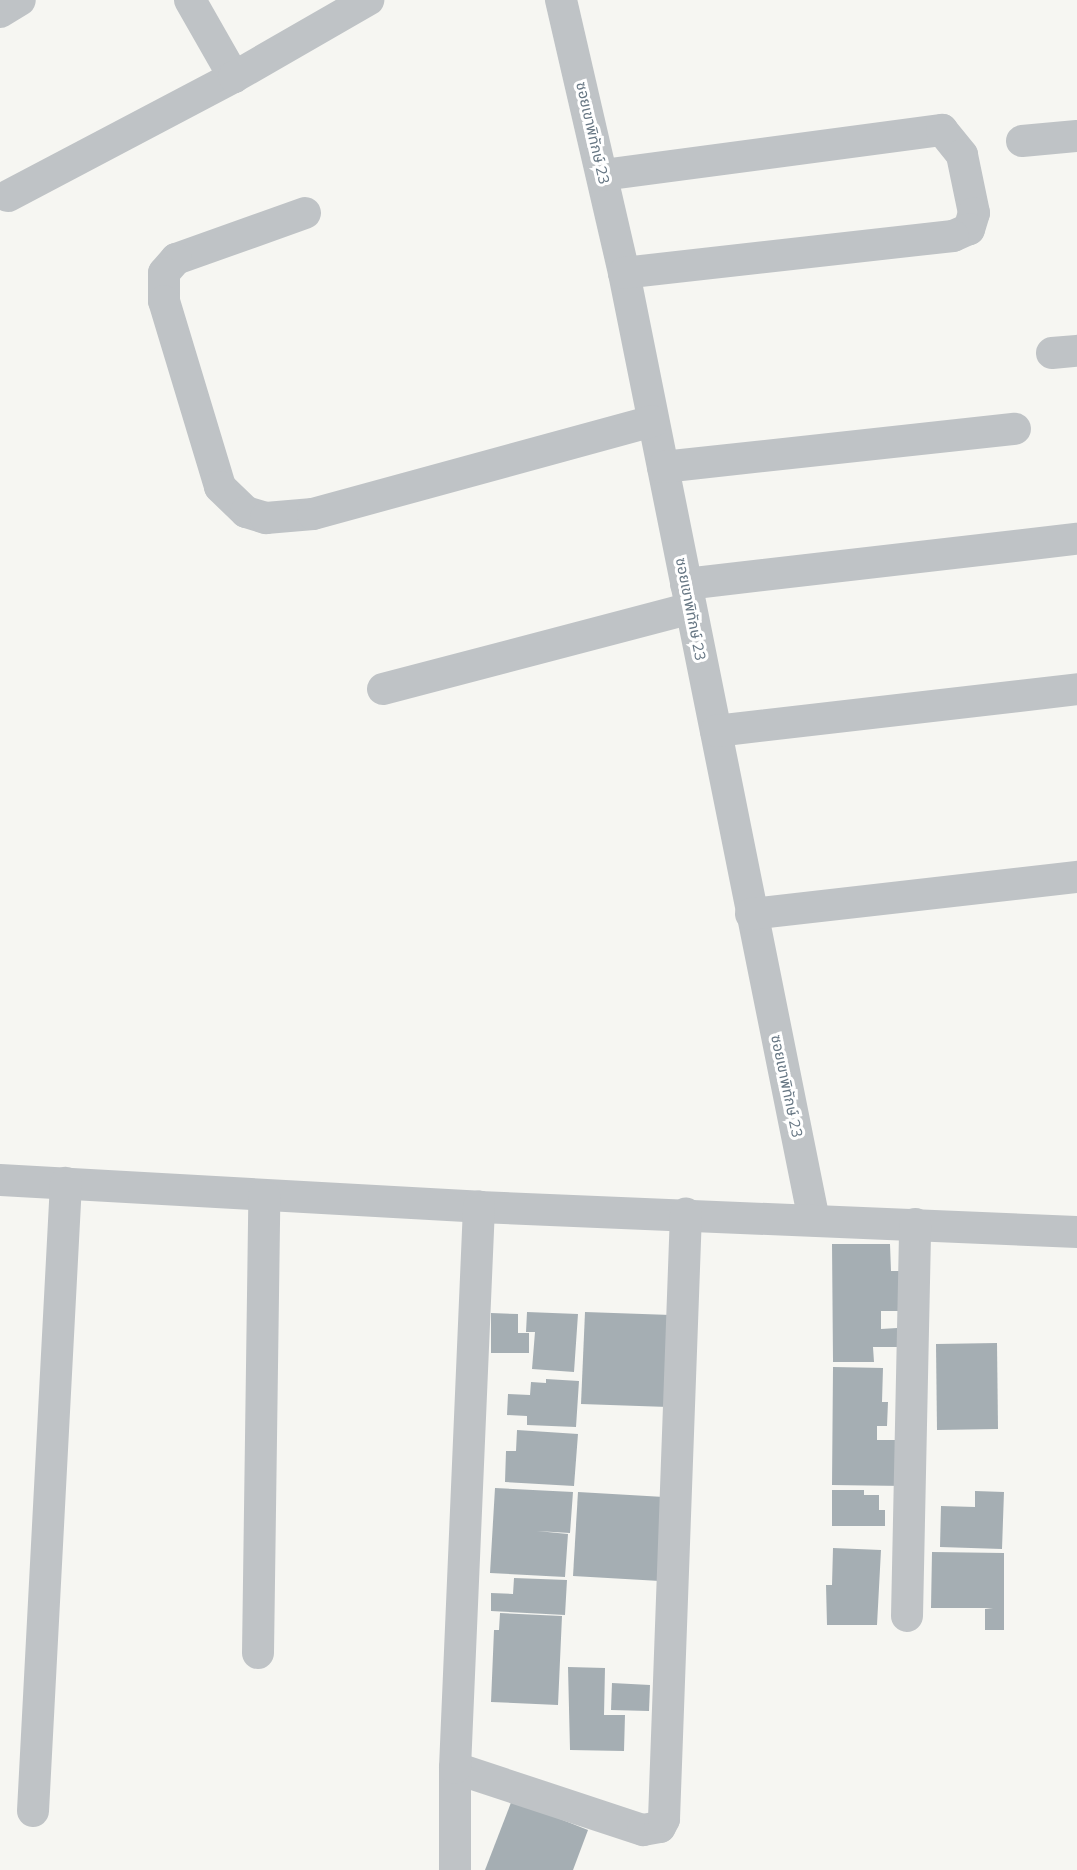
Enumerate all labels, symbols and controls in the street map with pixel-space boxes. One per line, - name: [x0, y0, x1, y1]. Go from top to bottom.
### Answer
- street label: ซอยเขาพิทักษ์ 23: [572, 80, 614, 186]
- street label: ซอยเขาพิทักษ์ 23: [672, 556, 710, 662]
- street label: ซอยเขาพิทักษ์ 23: [767, 1033, 807, 1139]

